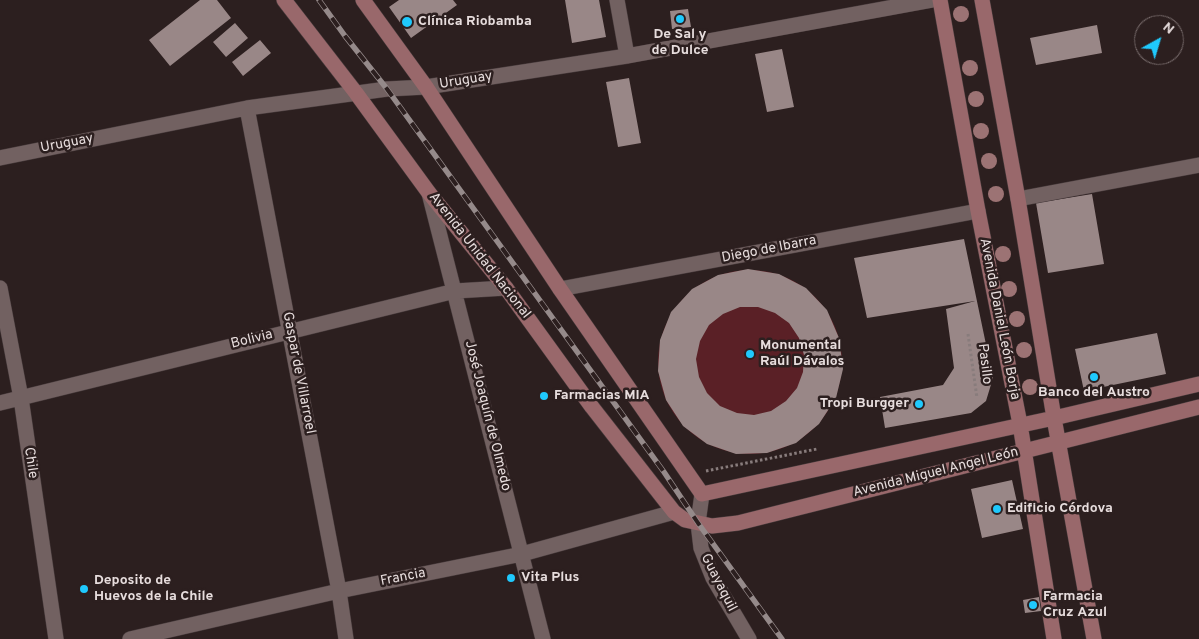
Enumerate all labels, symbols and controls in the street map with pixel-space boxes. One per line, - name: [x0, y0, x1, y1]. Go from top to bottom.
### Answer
- marker: De Sal y de Dulce: [674, 13, 686, 25]
- place label: Clínica Riobamba: [418, 14, 532, 30]
- marker: Clínica Riobamba: [400, 15, 414, 29]
- north arrow: [1134, 15, 1184, 65]
- text: N: [1159, 19, 1177, 39]
- place label: De Sal y de Dulce: [651, 27, 709, 59]
- street label: Uruguay: [438, 69, 494, 93]
- street label: Uruguay: [39, 131, 95, 157]
- street label: Avenida Unidad Nacional: [424, 190, 534, 322]
- street label: Diego de Ibarra: [720, 233, 818, 267]
- street label: Avenida Daniel León Borja: [975, 237, 1023, 401]
- street label: Gaspar de Villarroel: [278, 311, 318, 435]
- street label: Bolivia: [229, 327, 275, 353]
- place label: Monumental Raúl Dávalos: [760, 338, 844, 371]
- street label: José Joaquín de Olmedo: [460, 339, 514, 493]
- street label: Pasillo: [973, 343, 995, 385]
- marker: Monumental Raúl Dávalos: [744, 348, 756, 360]
- marker: Banco del Austro: [1088, 371, 1100, 383]
- place label: Banco del Austro: [1038, 385, 1150, 401]
- place label: Farmacias MIA: [554, 388, 650, 404]
- marker: Farmacias MIA: [538, 390, 550, 402]
- place label: Tropi Burgger: [820, 396, 909, 412]
- marker: Tropi Burgger: [913, 398, 925, 410]
- street label: Avenida Miguel Angel León: [852, 444, 1020, 502]
- street label: Chile: [19, 446, 41, 480]
- place label: Edificio Córdova: [1007, 501, 1113, 517]
- marker: Edificio Córdova: [991, 503, 1003, 515]
- street label: Guayaquil: [696, 551, 740, 615]
- street label: Francia: [379, 565, 427, 591]
- place label: Vita Plus: [521, 570, 579, 586]
- marker: Vita Plus: [505, 572, 517, 584]
- place label: Deposito de Huevos de la Chile: [94, 573, 213, 606]
- marker: Deposito de Huevos de la Chile: [78, 583, 90, 595]
- place label: Farmacia Cruz Azul: [1043, 589, 1107, 622]
- marker: Farmacia Cruz Azul: [1027, 599, 1039, 611]

